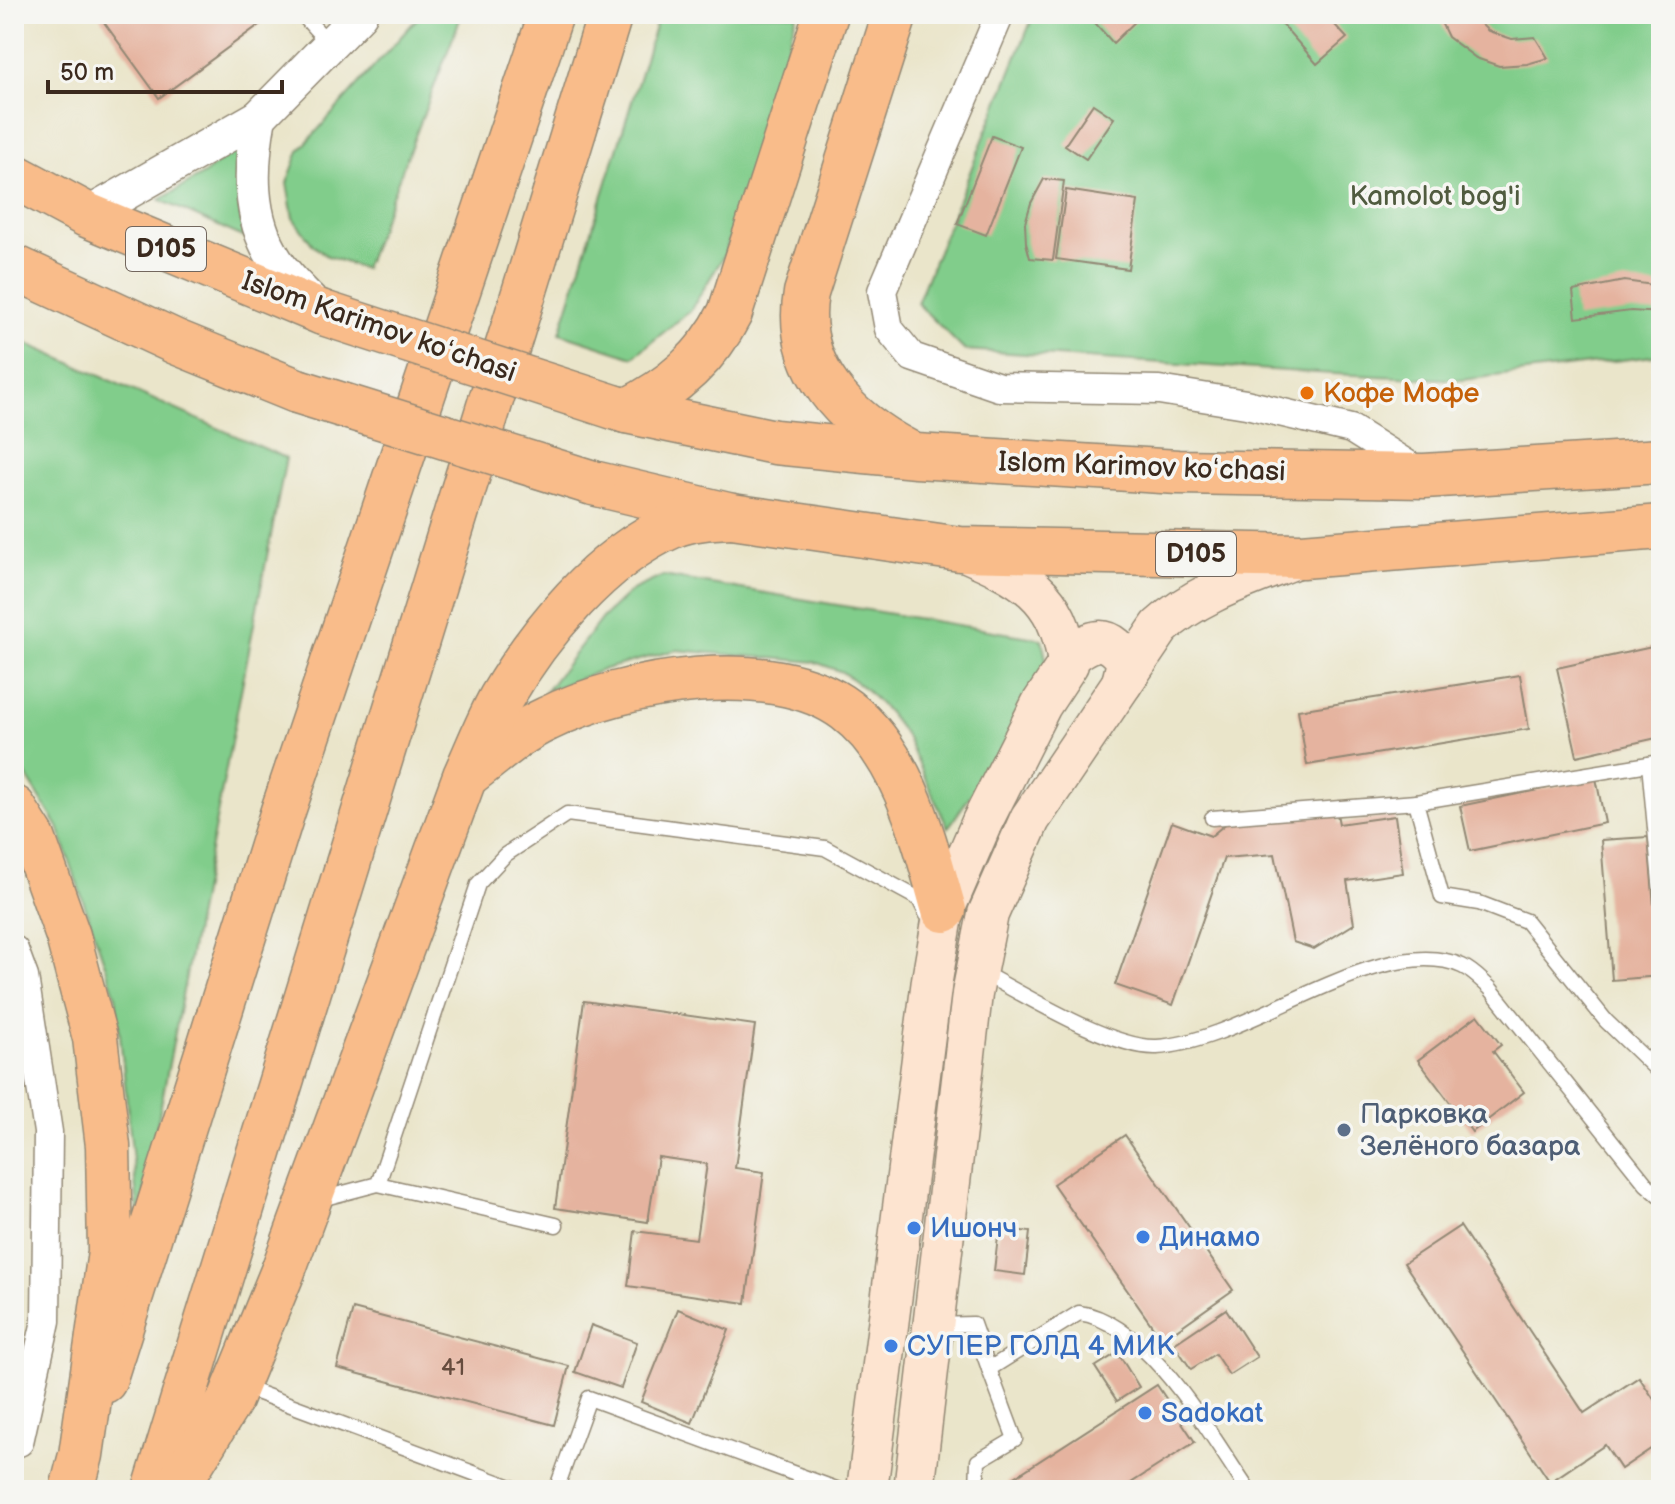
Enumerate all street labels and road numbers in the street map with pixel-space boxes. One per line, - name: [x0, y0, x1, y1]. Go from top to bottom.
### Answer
- road number: D105: [126, 227, 206, 271]
- street label: Islom Karimov koʻchasi: [238, 265, 520, 389]
- street label: Islom Karimov koʻchasi: [998, 445, 1286, 489]
- road number: D105: [1156, 532, 1236, 576]

